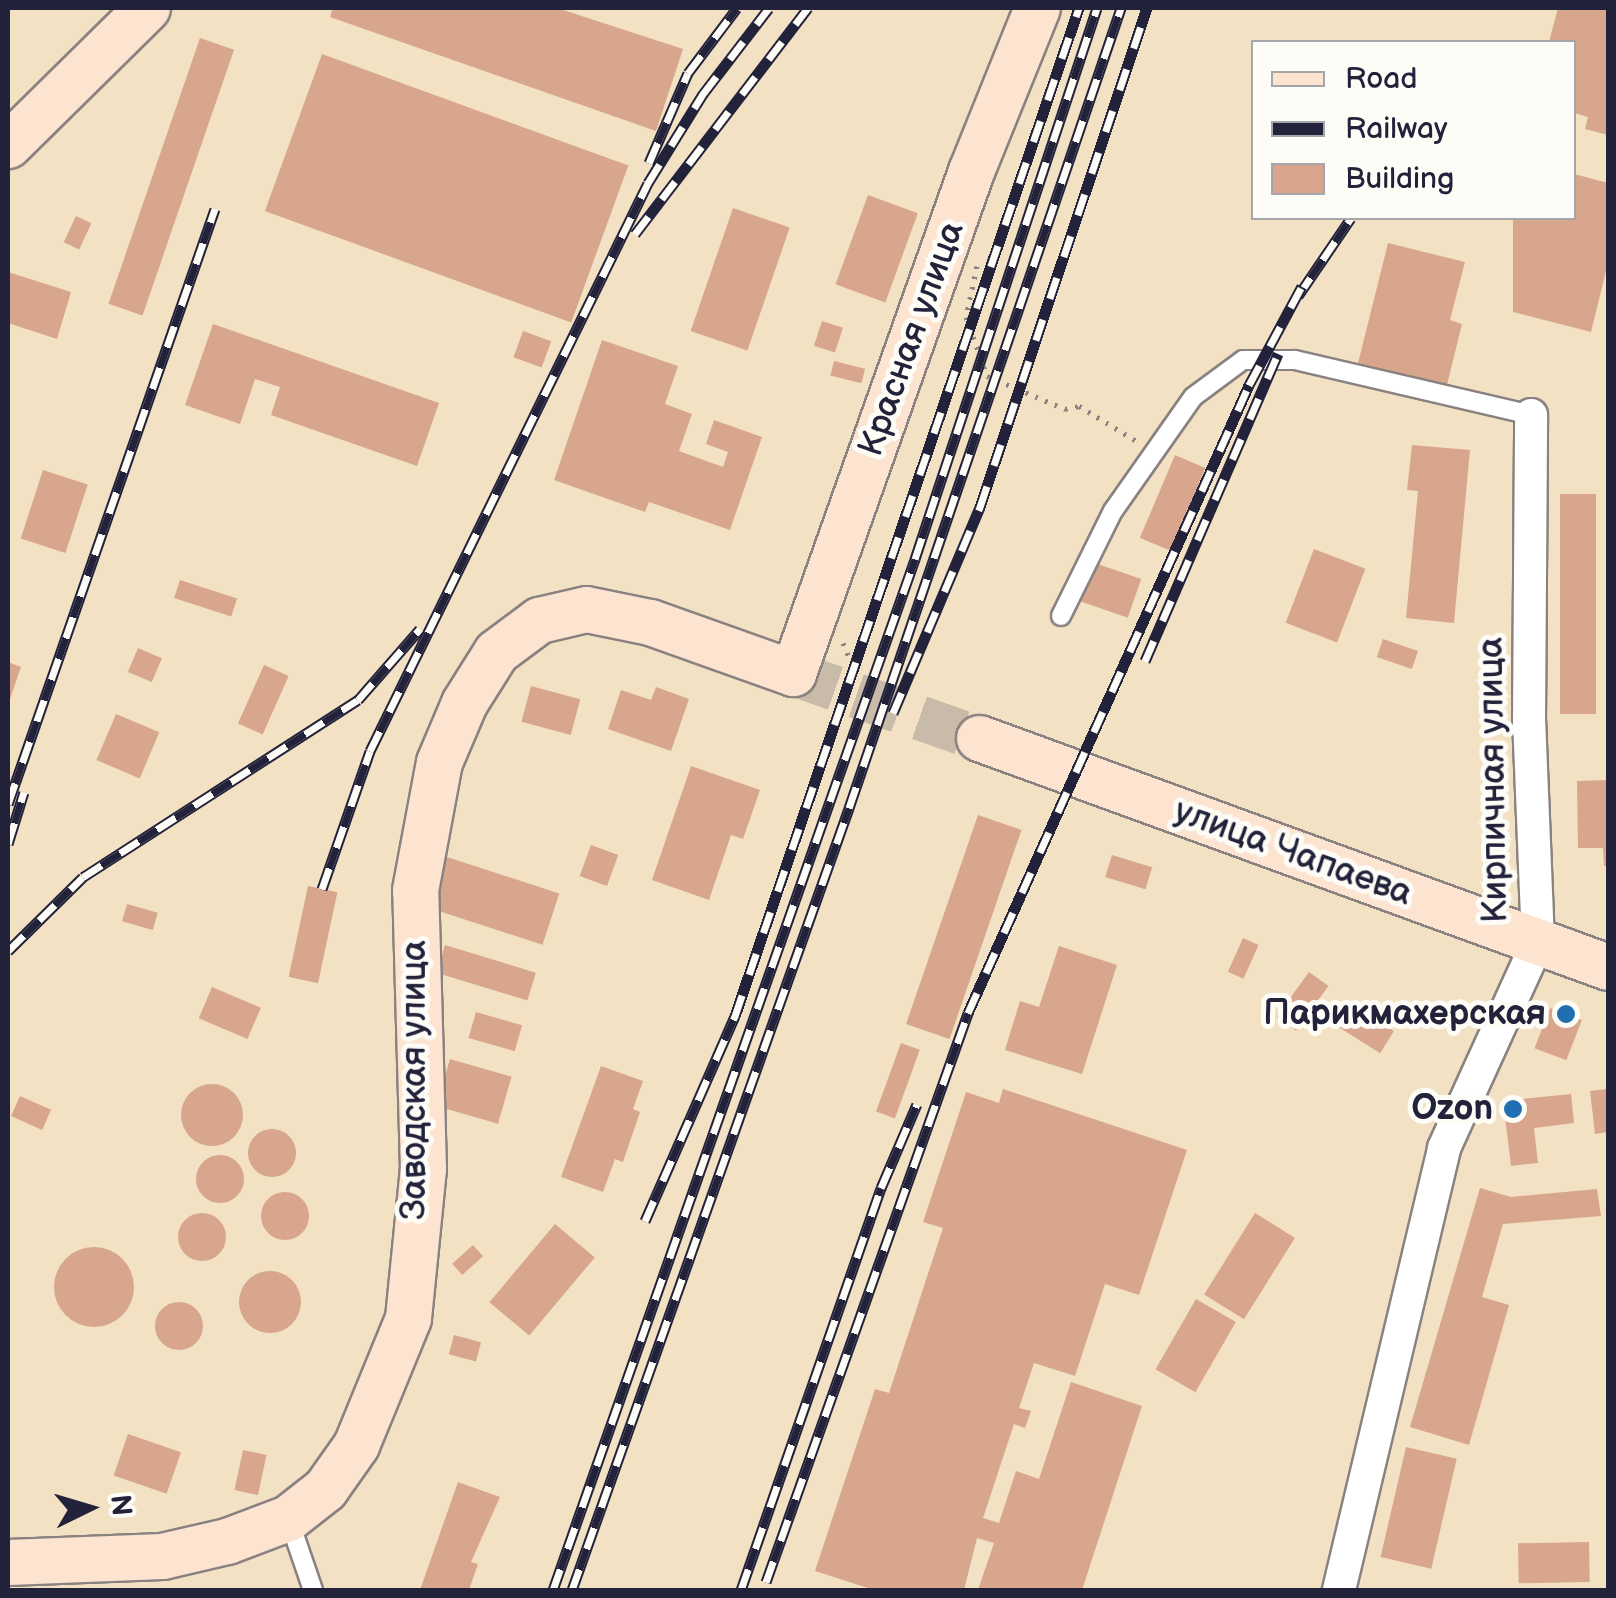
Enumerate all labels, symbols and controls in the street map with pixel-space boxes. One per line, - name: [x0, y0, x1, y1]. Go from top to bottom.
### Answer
- legend: [1251, 40, 1576, 220]
- text: Road: [1345, 61, 1418, 97]
- text: Railway: [1345, 111, 1447, 147]
- text: Building: [1345, 161, 1454, 197]
- street label: Красная улица: [850, 216, 974, 462]
- street label: Кирпичная улица: [1471, 637, 1517, 923]
- street label: улица Чапаева: [1169, 791, 1417, 915]
- street label: Заводская улица: [394, 940, 436, 1220]
- place label: Парикмахерская: [1263, 993, 1546, 1035]
- marker: Парикмахерская: [1555, 1003, 1577, 1025]
- place label: Ozon: [1411, 1088, 1493, 1130]
- marker: Ozon: [1502, 1098, 1524, 1120]
- north arrow: [40, 1458, 140, 1558]
- text: N: [103, 1493, 138, 1517]

